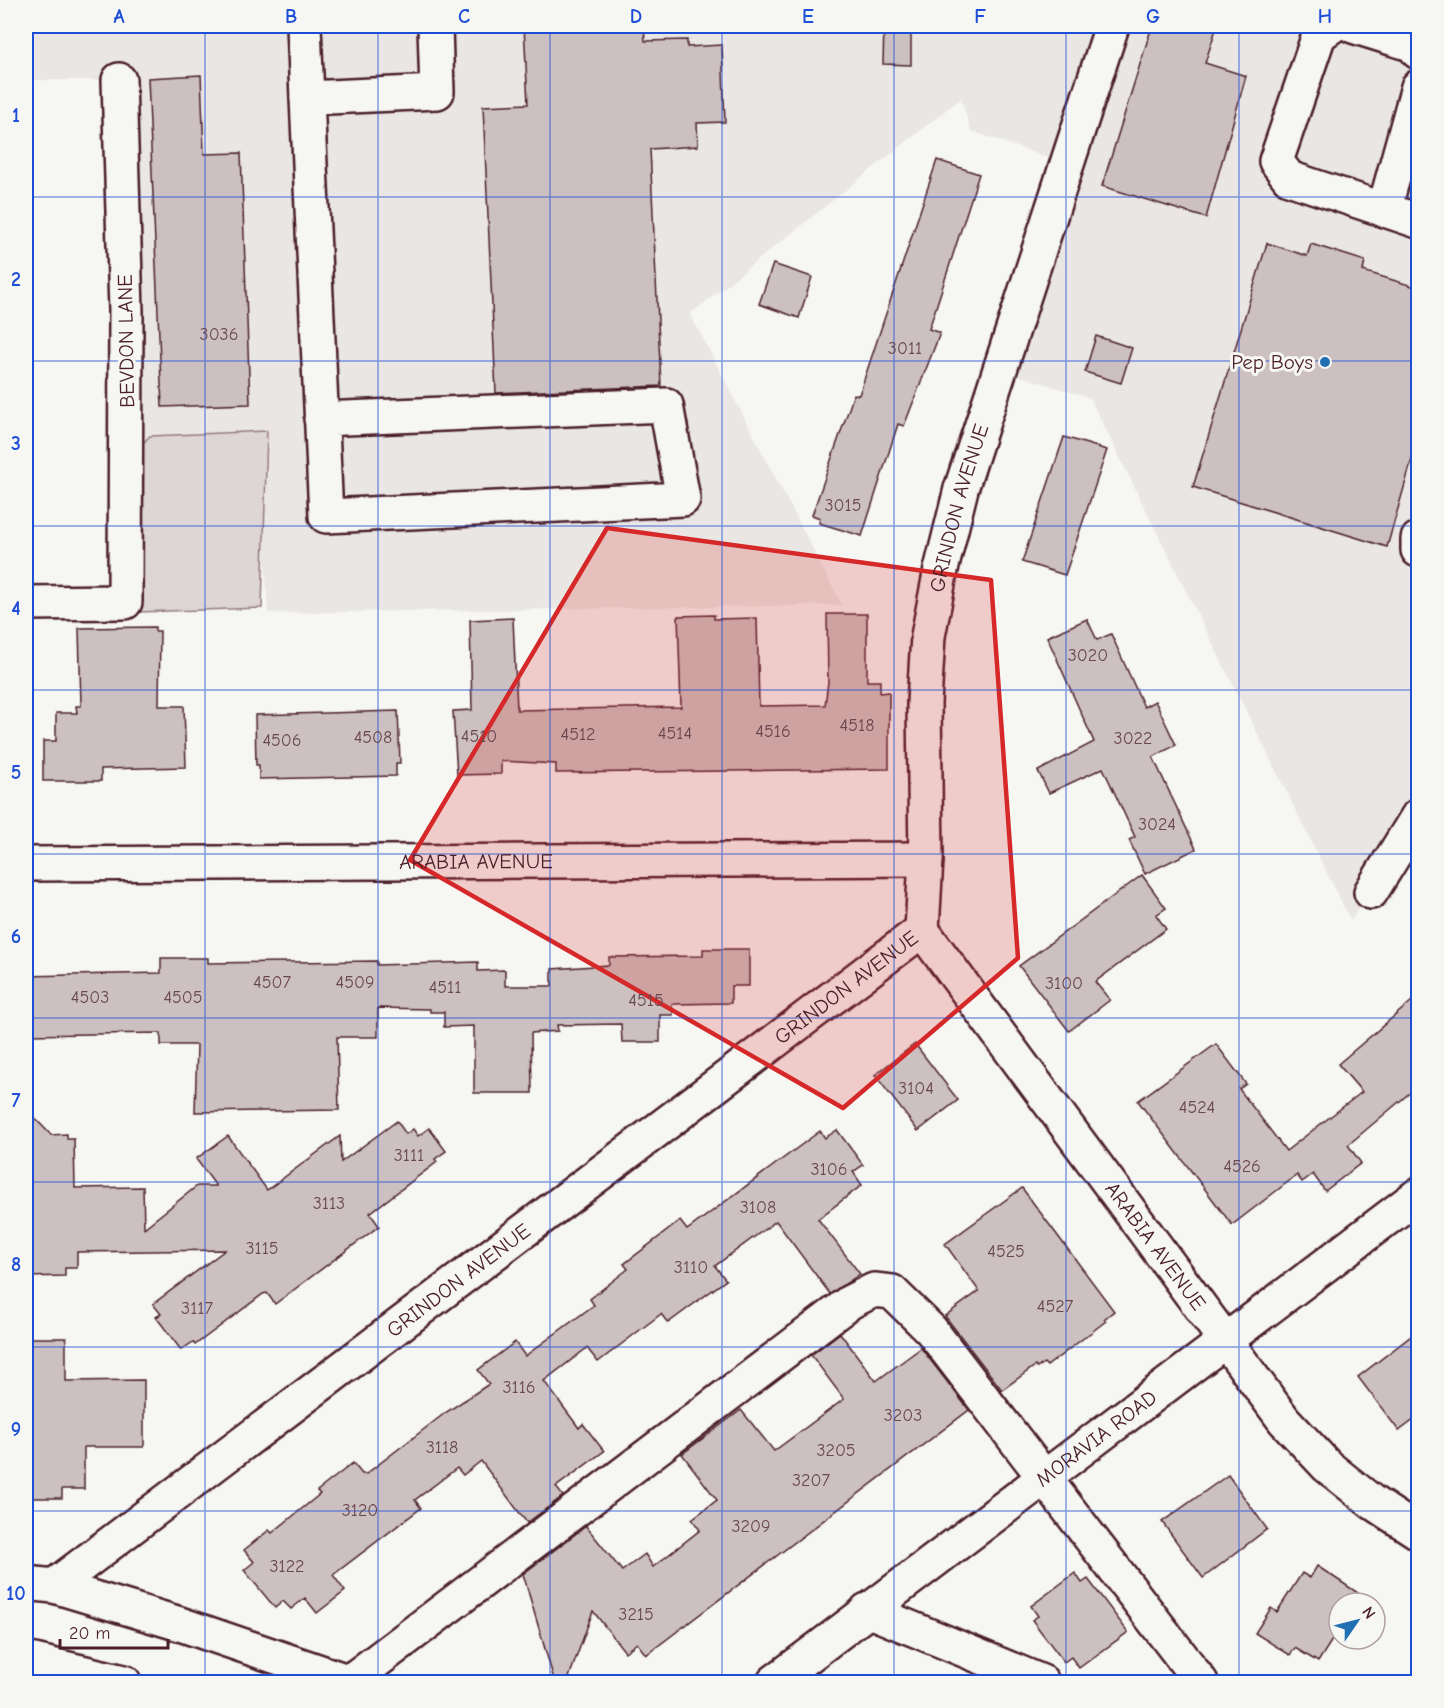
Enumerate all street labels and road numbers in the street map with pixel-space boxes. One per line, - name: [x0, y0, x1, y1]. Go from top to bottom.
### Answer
- street label: BEVDON LANE: [113, 274, 139, 408]
- street label: GRINDON AVENUE: [925, 421, 993, 594]
- street label: ARABIA AVENUE: [399, 849, 553, 874]
- street label: GRINDON AVENUE: [770, 925, 923, 1049]
- street label: ARABIA AVENUE: [1100, 1177, 1211, 1315]
- street label: GRINDON AVENUE: [382, 1218, 535, 1342]
- street label: MORAVIA ROAD: [1031, 1385, 1161, 1492]

